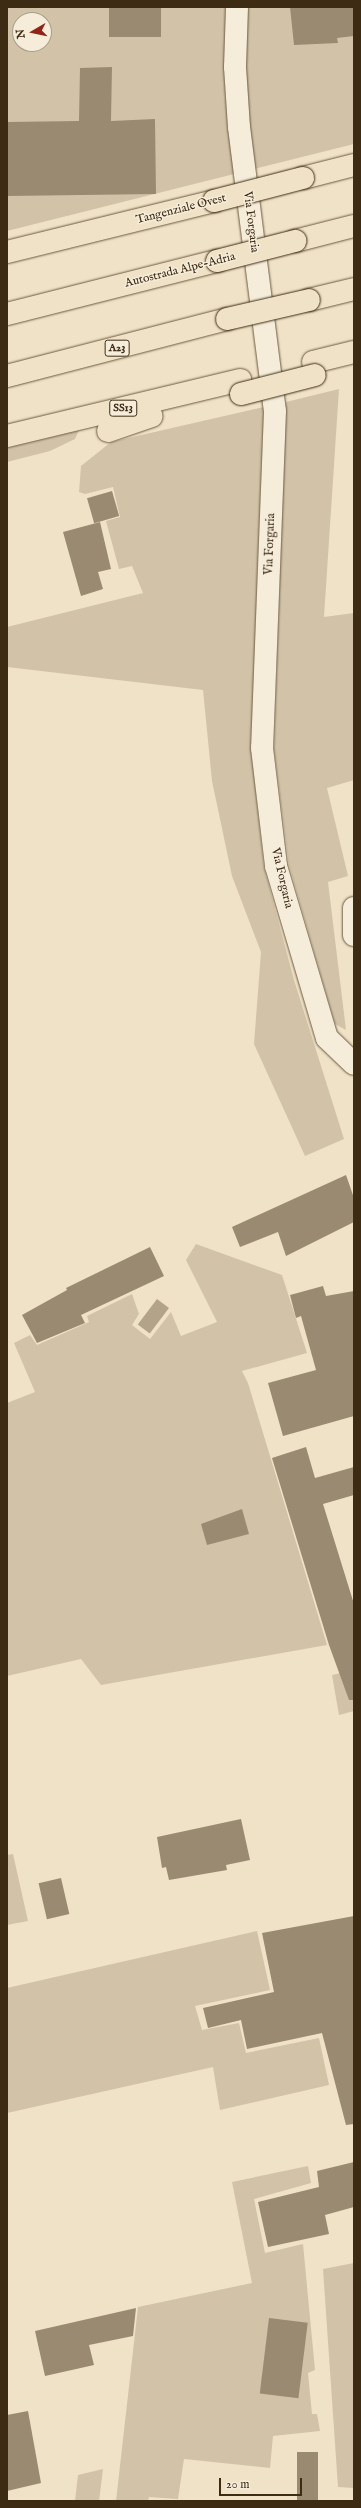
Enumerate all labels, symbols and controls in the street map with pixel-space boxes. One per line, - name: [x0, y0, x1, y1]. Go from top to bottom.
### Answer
- north arrow: [12, 12, 52, 52]
- text: N: [13, 28, 29, 40]
- street label: Via Forgaria: [240, 190, 262, 254]
- street label: Tangenziale Ovest: [135, 191, 227, 227]
- street label: Autostrada Alpe-Adria: [123, 249, 237, 291]
- road number: A23: [104, 339, 130, 357]
- road number: SS13: [109, 399, 137, 417]
- street label: Via Forgaria: [262, 513, 278, 575]
- street label: Via Forgaria: [268, 846, 296, 910]
- scale bar: [221, 2470, 304, 2496]
- text: 20 m: [226, 2477, 249, 2492]

